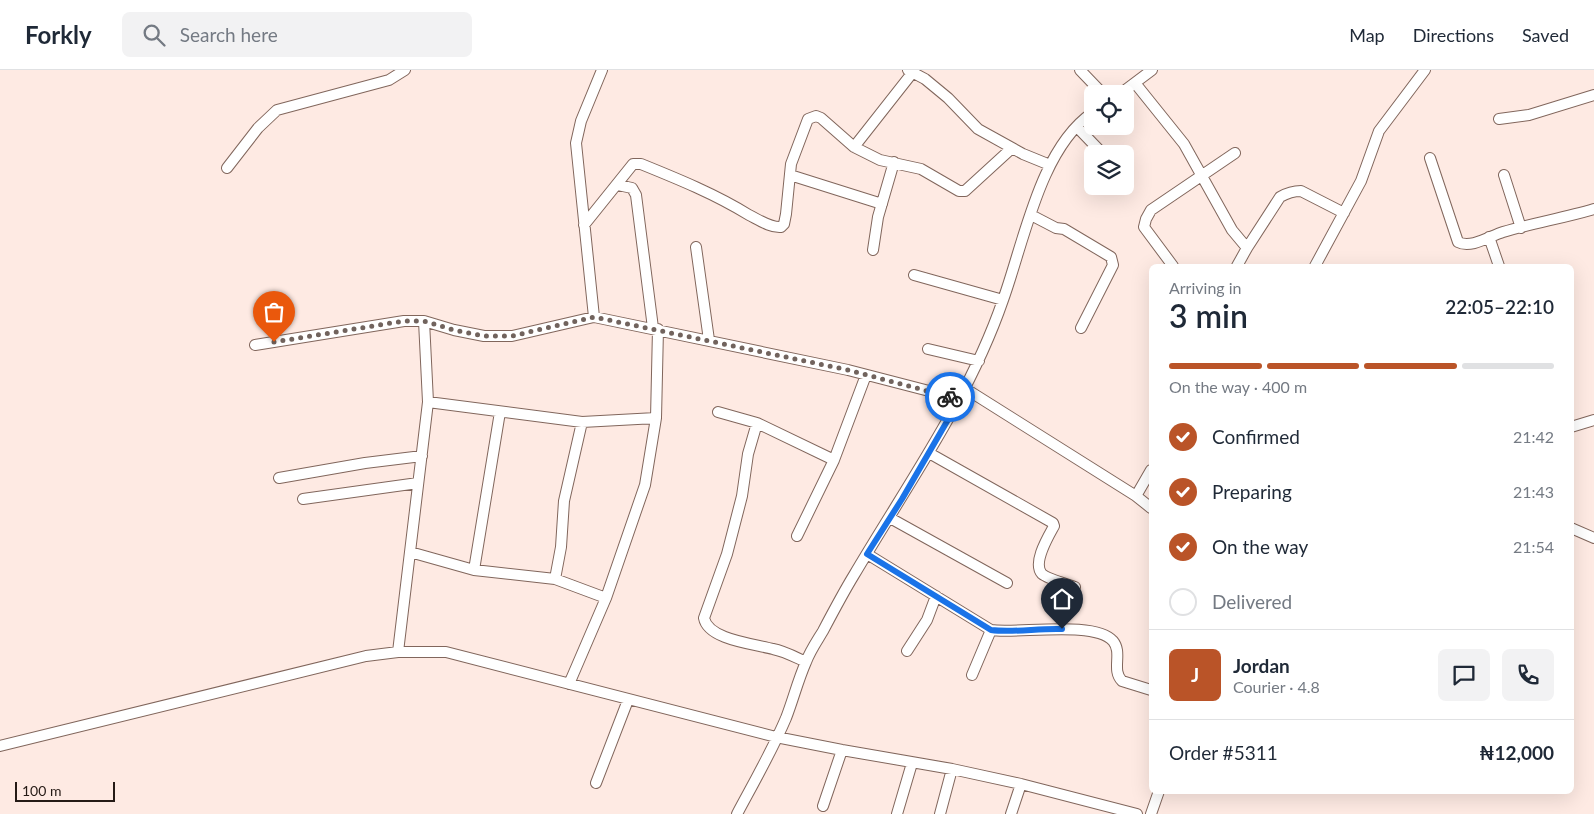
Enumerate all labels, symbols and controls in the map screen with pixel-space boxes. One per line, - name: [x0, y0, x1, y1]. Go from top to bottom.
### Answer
- search box: [122, 12, 472, 57]
- text: Forkly: [25, 20, 92, 49]
- icon: search: [140, 21, 168, 49]
- text: Search here: [180, 23, 278, 46]
- text: Map: [1349, 24, 1385, 46]
- text: Directions: [1413, 24, 1494, 46]
- text: Saved: [1522, 24, 1569, 46]
- map controls: [1084, 85, 1134, 195]
- button: locate: [1084, 85, 1134, 135]
- button: layers: [1084, 145, 1134, 195]
- text: Arriving in: [1169, 278, 1242, 297]
- pin: [253, 291, 295, 342]
- text: 22:05–22:10: [1445, 295, 1554, 318]
- text: 3 min: [1169, 296, 1248, 335]
- icon: bag: [260, 298, 288, 326]
- courier: [925, 372, 975, 422]
- text: On the way · 400 m: [1169, 377, 1307, 396]
- icon: bike: [936, 383, 964, 411]
- icon: check: [1169, 423, 1197, 451]
- text: Confirmed: [1212, 425, 1300, 448]
- text: 21:42: [1513, 427, 1554, 446]
- icon: check: [1169, 478, 1197, 506]
- text: Preparing: [1212, 480, 1292, 503]
- text: 21:43: [1513, 482, 1554, 501]
- icon: check: [1169, 533, 1197, 561]
- text: On the way: [1212, 535, 1308, 558]
- text: 21:54: [1513, 537, 1554, 556]
- pin: [1041, 578, 1083, 629]
- icon: home: [1048, 585, 1076, 613]
- text: Delivered: [1212, 590, 1292, 613]
- button: chat: [1438, 649, 1490, 701]
- button: phone: [1502, 649, 1554, 701]
- text: Jordan: [1233, 654, 1290, 677]
- text: J: [1191, 663, 1199, 686]
- text: Courier · 4.8: [1233, 677, 1320, 696]
- text: Order #5311: [1169, 741, 1278, 764]
- text: ₦12,000: [1479, 741, 1554, 764]
- scale bar: [15, 779, 115, 802]
- text: 100 m: [22, 782, 61, 799]

